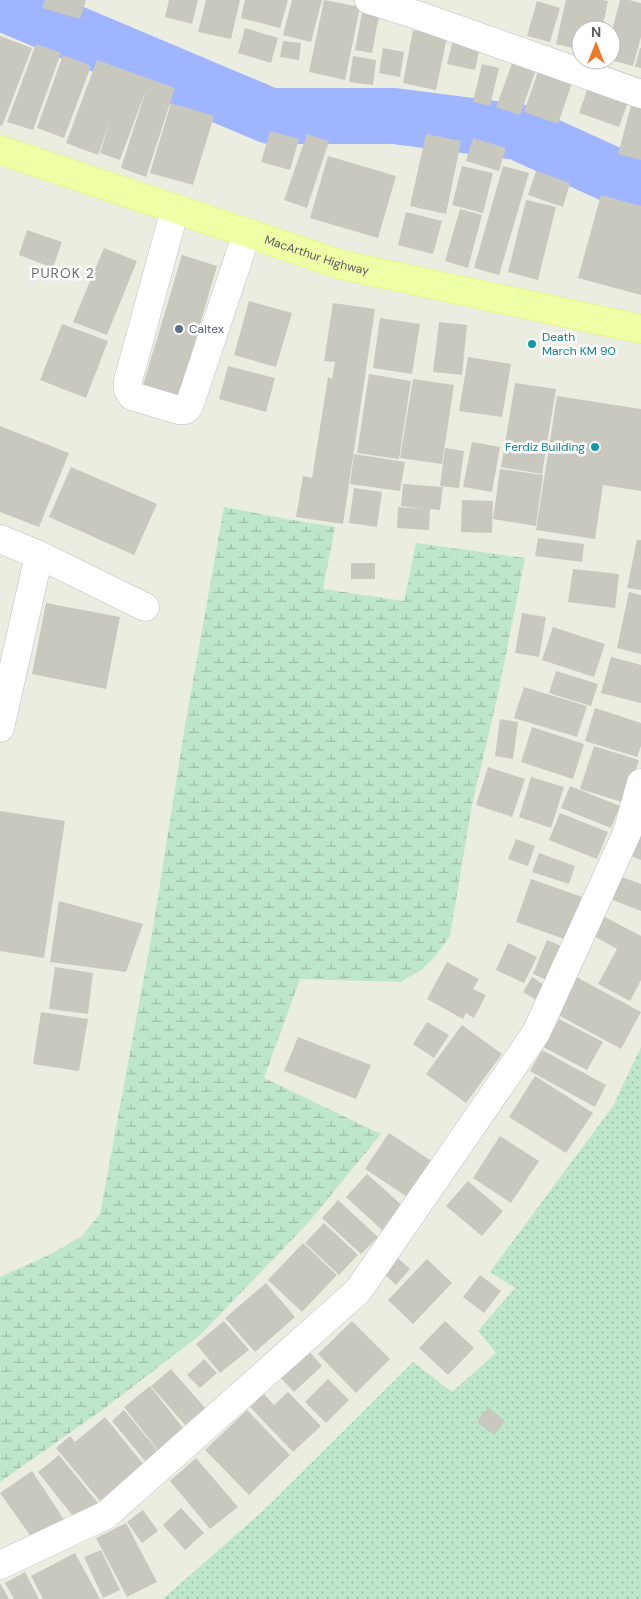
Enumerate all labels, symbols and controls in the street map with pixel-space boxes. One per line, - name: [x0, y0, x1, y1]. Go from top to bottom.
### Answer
- north arrow: [571, 20, 621, 70]
- text: N: [591, 23, 601, 41]
- street label: MacArthur Highway: [262, 232, 371, 279]
- district label: PUROK 2: [31, 264, 95, 282]
- place label: Caltex: [189, 321, 224, 337]
- marker: Caltex: [173, 323, 185, 335]
- place label: Death March KM 90: [542, 329, 616, 359]
- marker: Death March KM 90: [526, 338, 538, 350]
- place label: Ferdiz Building: [505, 439, 585, 455]
- marker: Ferdiz Building: [589, 441, 601, 453]

